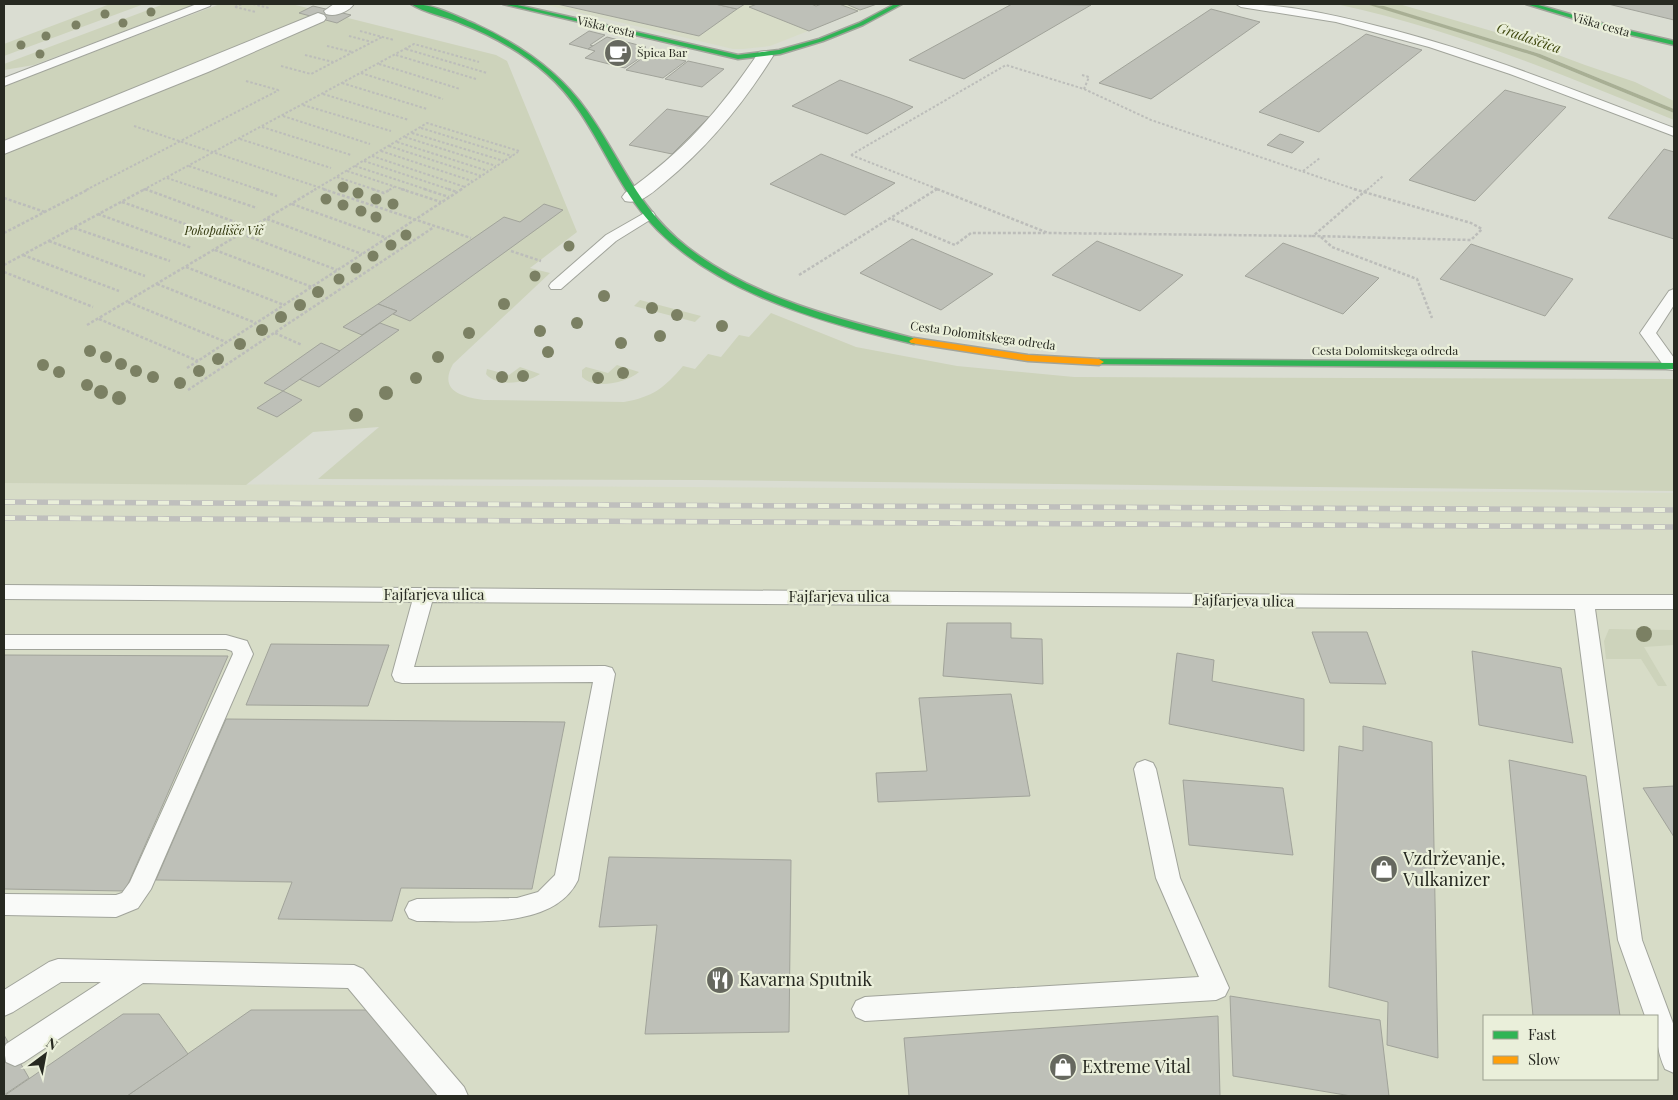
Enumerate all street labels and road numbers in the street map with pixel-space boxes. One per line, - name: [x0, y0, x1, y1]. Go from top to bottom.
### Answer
- street label: Viška cesta: [1570, 8, 1632, 40]
- street label: Viška cesta: [575, 11, 637, 40]
- street label: Cesta Dolomitskega odreda: [909, 317, 1057, 353]
- street label: Cesta Dolomitskega odreda: [1312, 342, 1458, 358]
- street label: Fajfarjeva ulica: [384, 584, 485, 604]
- street label: Fajfarjeva ulica: [789, 586, 890, 606]
- street label: Fajfarjeva ulica: [1193, 589, 1295, 611]

